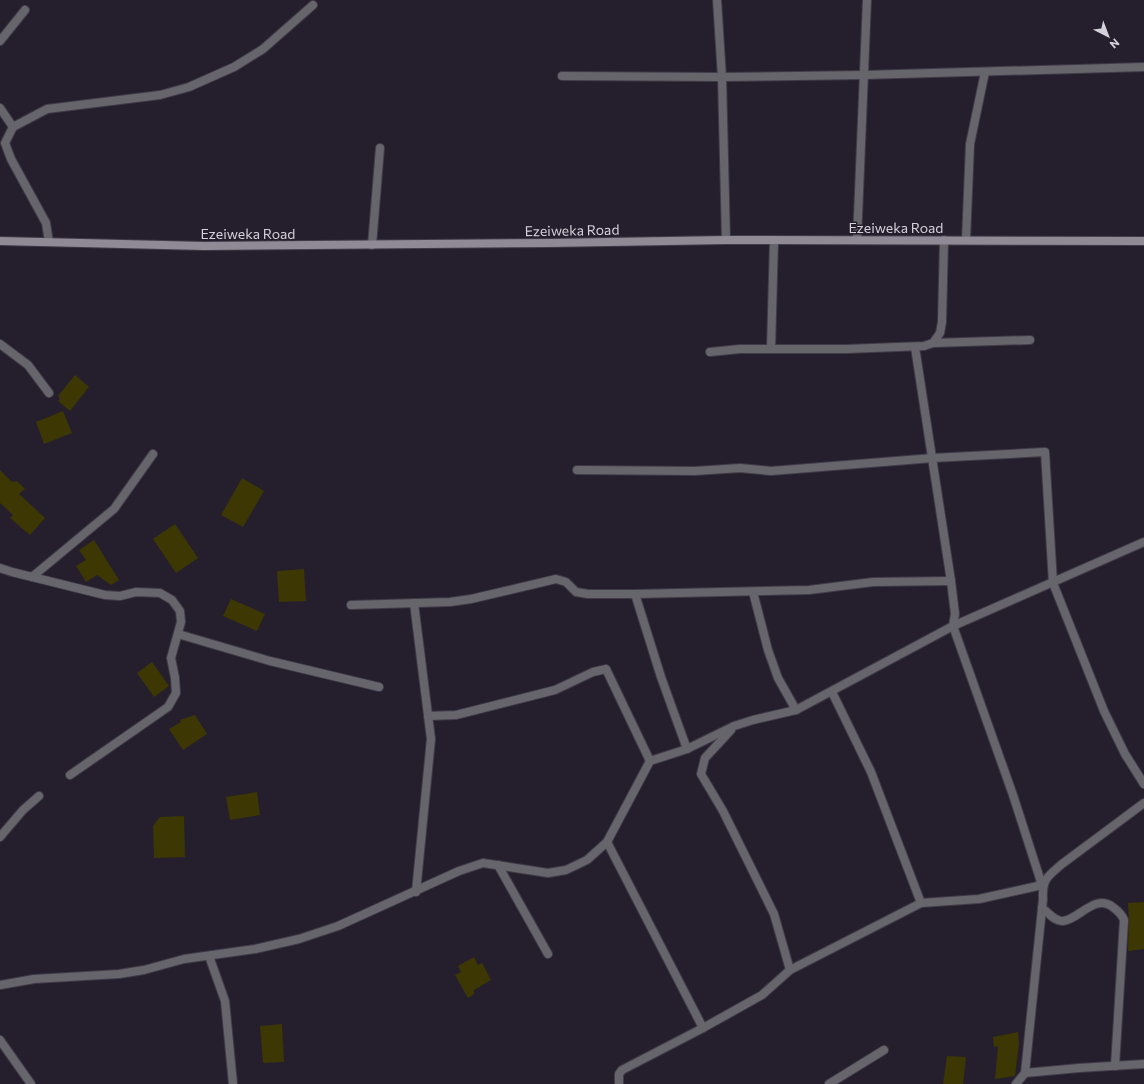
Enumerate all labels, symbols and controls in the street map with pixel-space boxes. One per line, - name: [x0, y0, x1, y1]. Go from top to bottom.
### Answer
- north arrow: [1088, 16, 1128, 56]
- text: N: [1108, 36, 1122, 51]
- street label: Ezeiweka Road: [849, 219, 943, 236]
- street label: Ezeiweka Road: [524, 221, 620, 239]
- street label: Ezeiweka Road: [201, 225, 295, 242]

